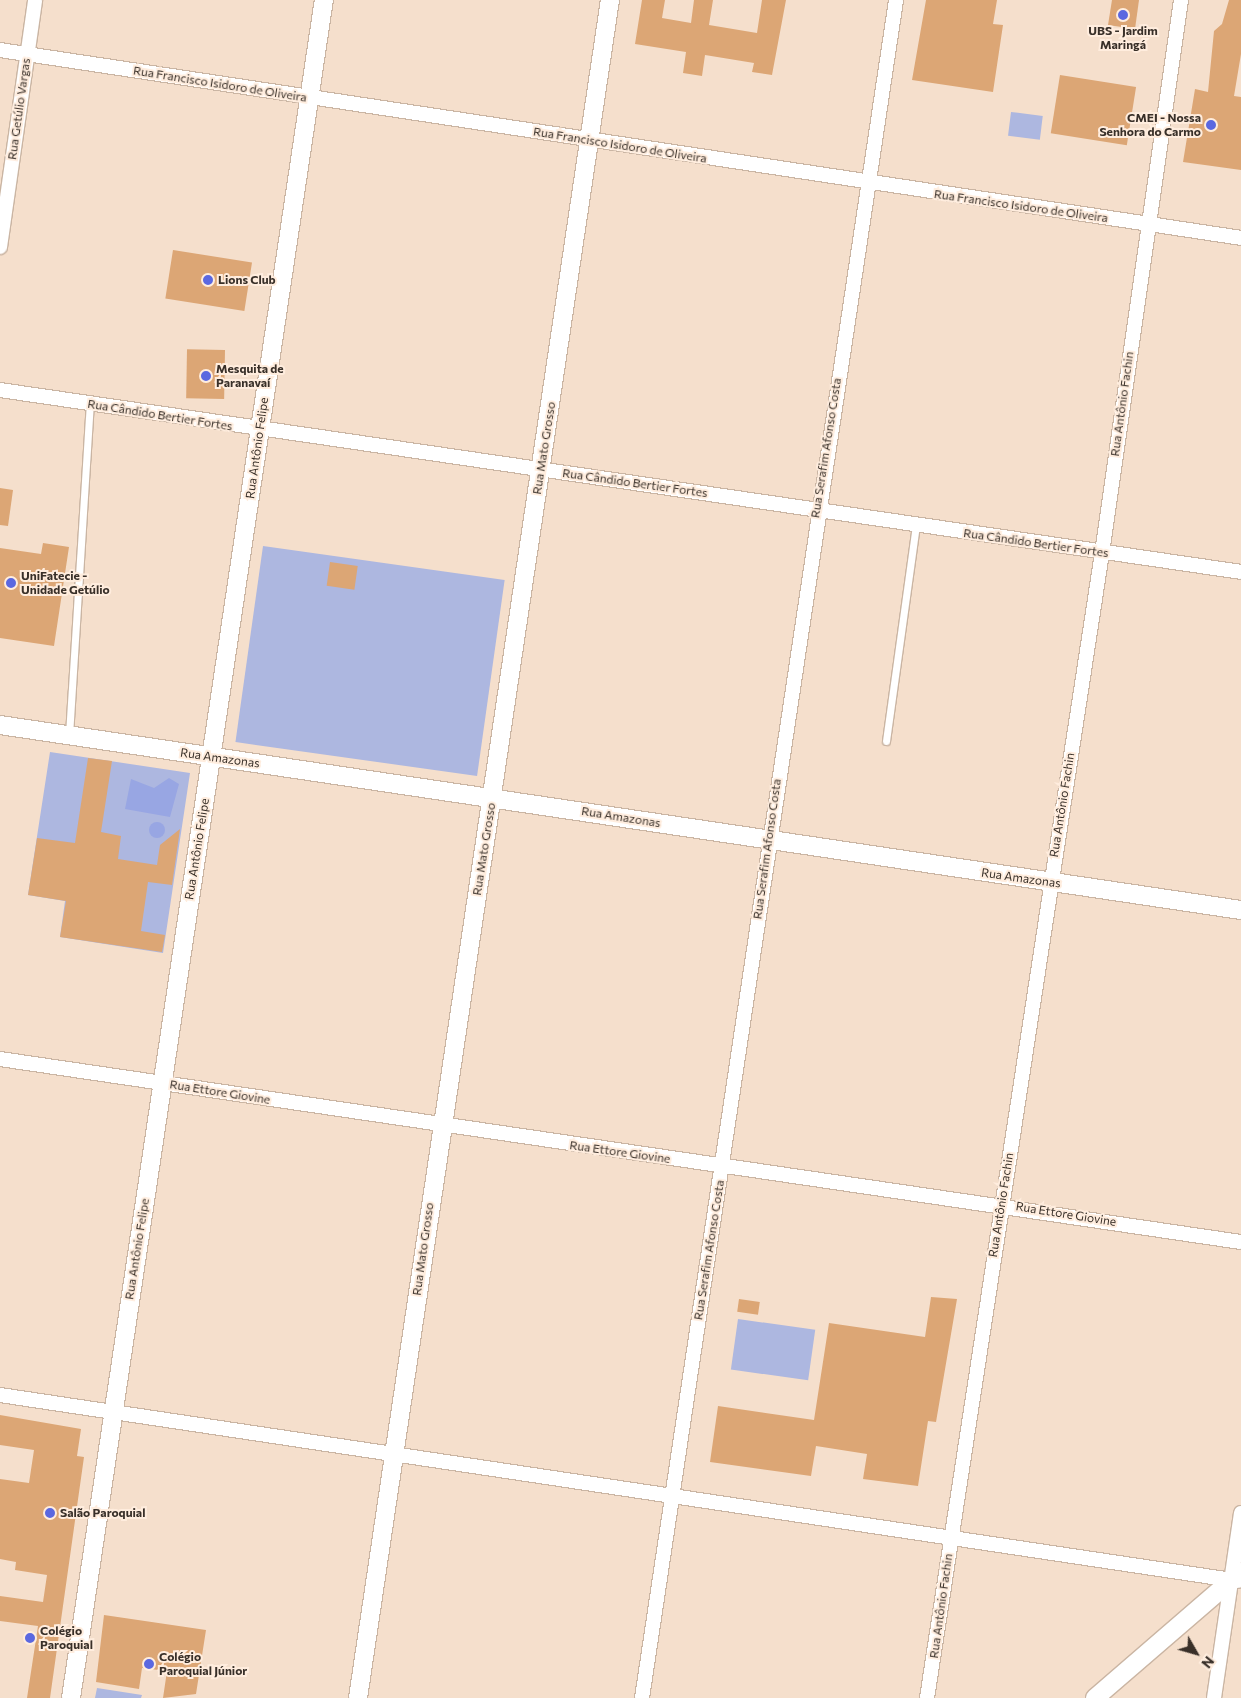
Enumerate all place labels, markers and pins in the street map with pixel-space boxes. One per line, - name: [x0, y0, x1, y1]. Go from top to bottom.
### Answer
- marker: UBS - Jardim Maringá: [1116, 8, 1130, 22]
- place label: UBS - Jardim Maringá: [1088, 24, 1158, 52]
- place label: CMEI - Nossa Senhora do Carmo: [1099, 111, 1201, 139]
- marker: CMEI - Nossa Senhora do Carmo: [1205, 119, 1217, 131]
- place label: Lions Club: [218, 273, 276, 287]
- marker: Lions Club: [202, 274, 214, 286]
- place label: Mesquita de Paranavaí: [216, 362, 284, 390]
- marker: Mesquita de Paranavaí: [200, 370, 212, 382]
- place label: UniFatecie - Unidade Getúlio: [21, 569, 110, 597]
- marker: UniFatecie - Unidade Getúlio: [5, 577, 17, 589]
- place label: Salão Paroquial: [60, 1506, 145, 1520]
- marker: Salão Paroquial: [44, 1507, 56, 1519]
- place label: Colégio Paroquial: [40, 1624, 93, 1652]
- marker: Colégio Paroquial: [24, 1632, 36, 1644]
- place label: Colégio Paroquial Júnior: [159, 1650, 247, 1678]
- marker: Colégio Paroquial Júnior: [143, 1658, 155, 1670]

